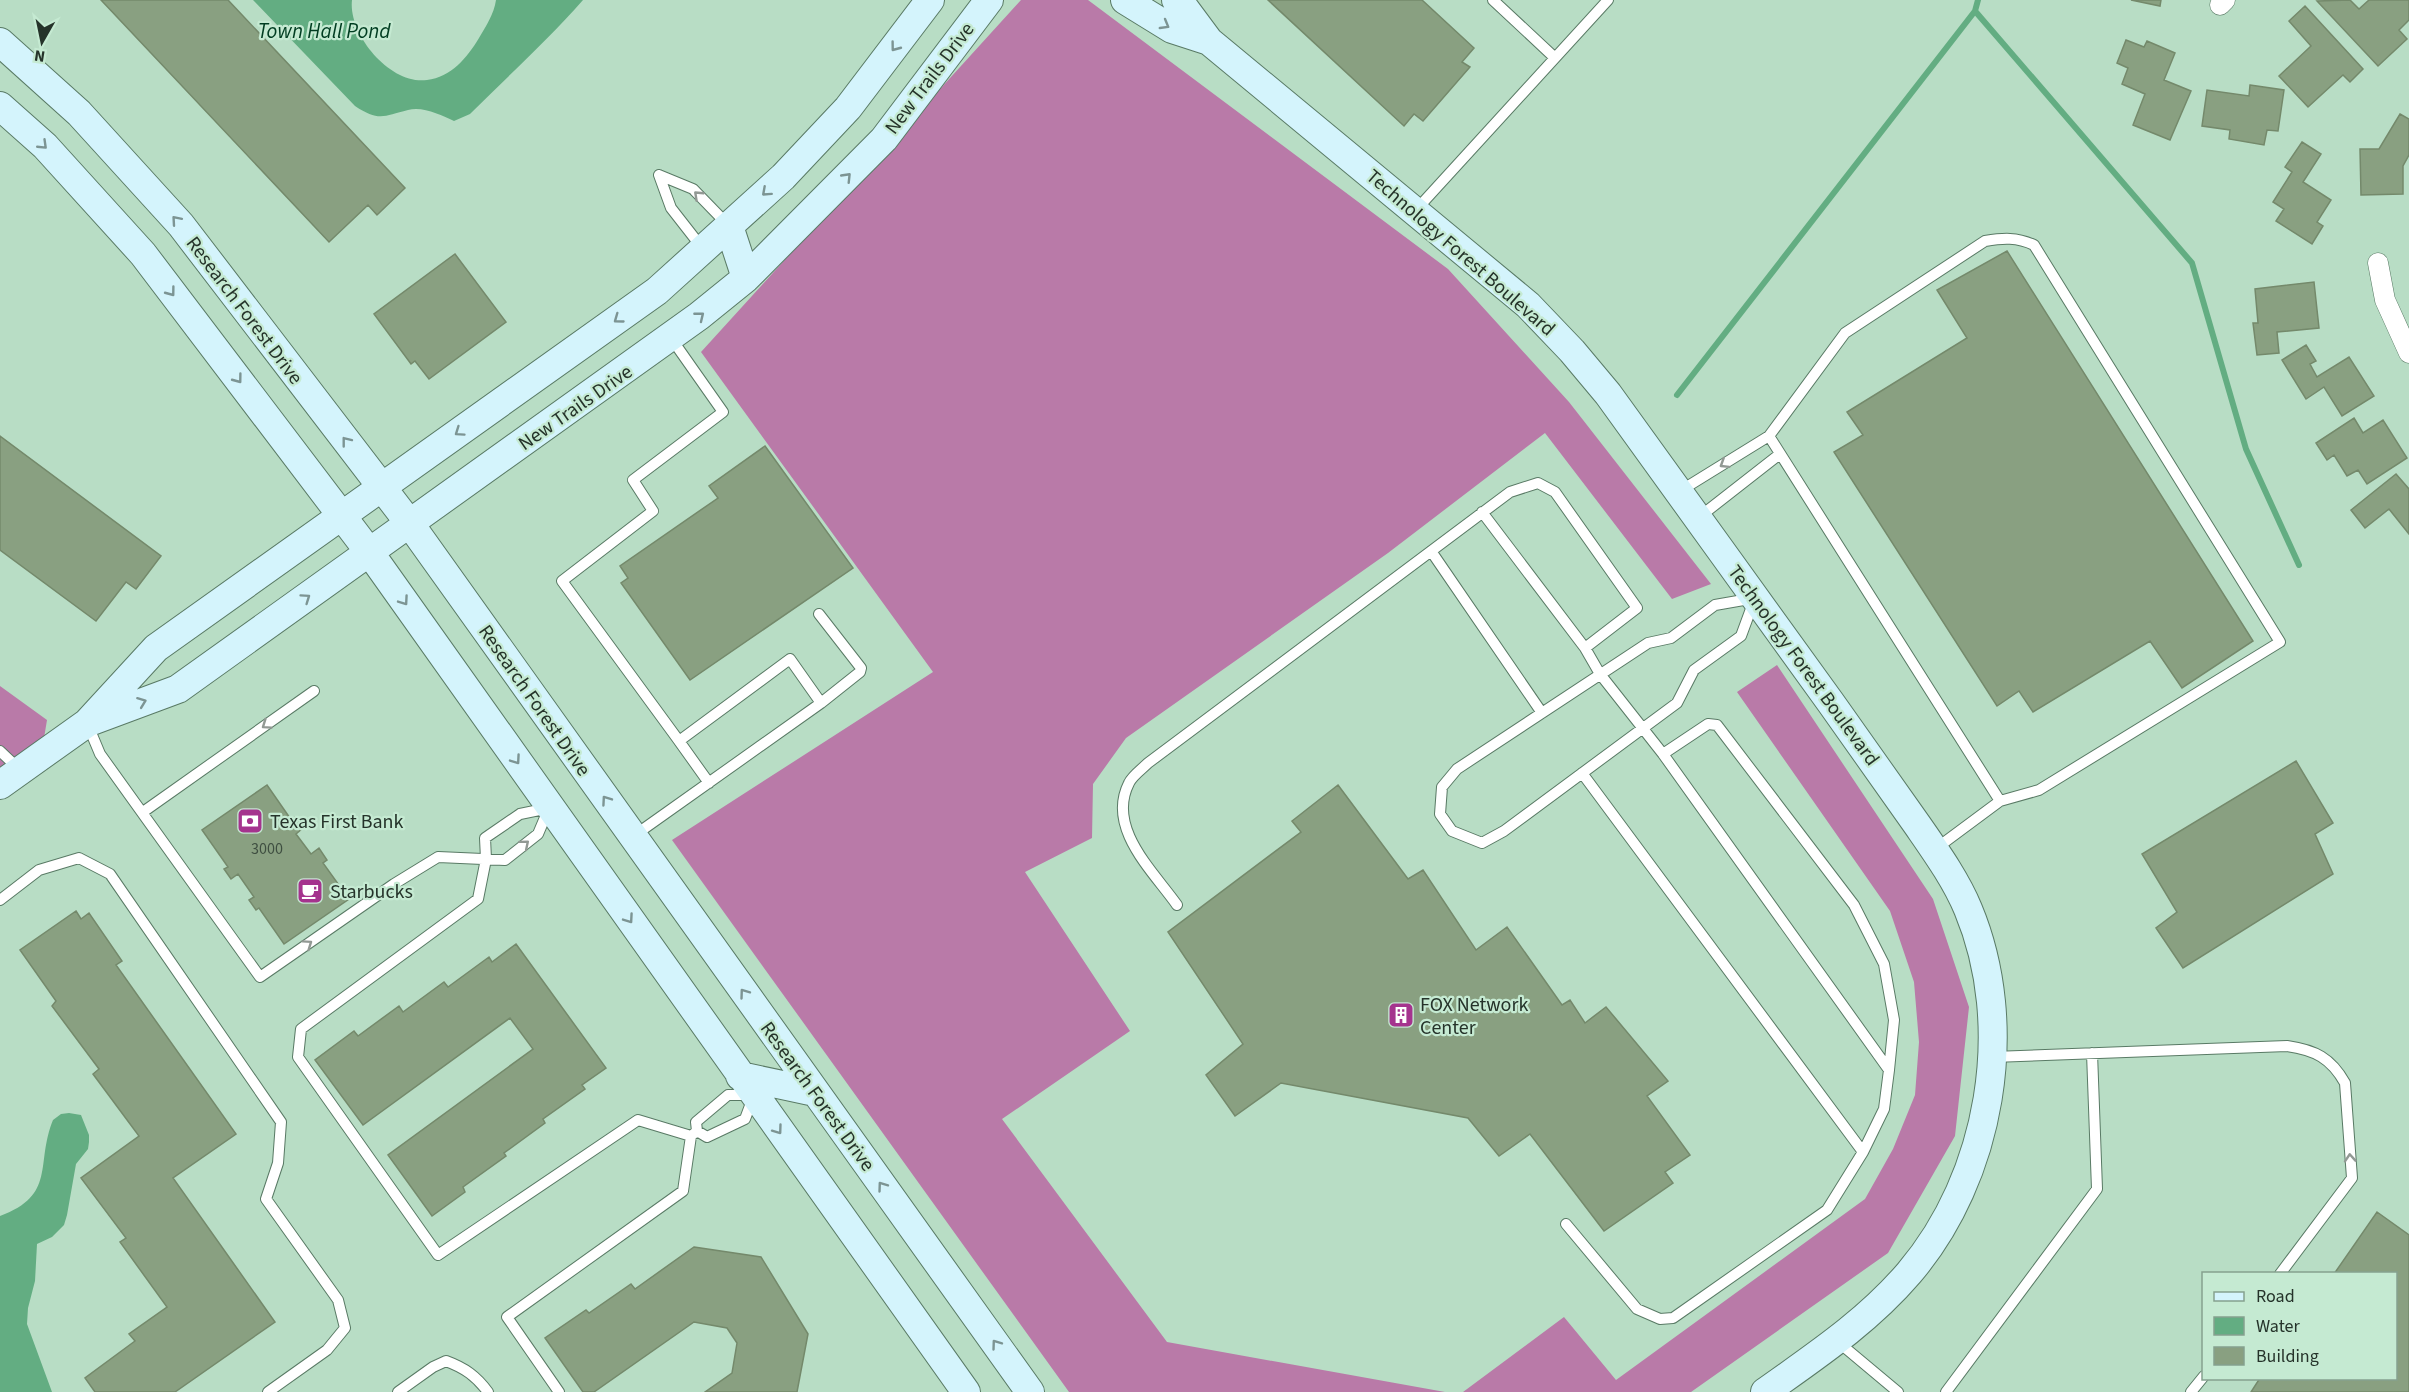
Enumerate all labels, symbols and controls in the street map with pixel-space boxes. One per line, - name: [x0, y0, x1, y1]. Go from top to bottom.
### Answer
- north arrow: [12, 12, 72, 72]
- water label: Town Hall Pond: [257, 16, 391, 46]
- street label: New Trails Drive: [878, 17, 981, 140]
- one-way arrow: [1159, 17, 1169, 29]
- one-way arrow: [891, 40, 902, 51]
- text: N: [33, 44, 47, 68]
- one-way arrow: [36, 138, 47, 149]
- street label: Technology Forest Boulevard: [1360, 163, 1561, 343]
- one-way arrow: [840, 173, 851, 183]
- one-way arrow: [762, 185, 773, 196]
- one-way arrow: [694, 191, 704, 202]
- one-way arrow: [172, 216, 183, 227]
- street label: Research Forest Drive: [179, 231, 309, 391]
- one-way arrow: [164, 285, 175, 296]
- one-way arrow: [613, 312, 624, 323]
- one-way arrow: [693, 312, 704, 323]
- street label: New Trails Drive: [513, 358, 638, 458]
- one-way arrow: [231, 373, 242, 384]
- one-way arrow: [455, 425, 466, 436]
- one-way arrow: [342, 437, 353, 448]
- one-way arrow: [1719, 456, 1730, 467]
- street label: Technology Forest Boulevard: [1721, 559, 1886, 772]
- one-way arrow: [397, 594, 408, 605]
- one-way arrow: [299, 595, 310, 606]
- street label: Research Forest Drive: [471, 619, 597, 782]
- one-way arrow: [136, 697, 147, 710]
- one-way arrow: [261, 718, 272, 729]
- one-way arrow: [509, 754, 520, 765]
- one-way arrow: [602, 796, 613, 807]
- bank icon: Texas First Bank: [235, 806, 265, 836]
- place label: Texas First Bank: [270, 808, 404, 836]
- house number: 3000: [251, 838, 283, 860]
- one-way arrow: [518, 841, 529, 852]
- cafe icon: Starbucks: [295, 876, 325, 906]
- place label: Starbucks: [330, 878, 413, 906]
- one-way arrow: [621, 913, 632, 924]
- one-way arrow: [302, 940, 313, 951]
- one-way arrow: [740, 989, 751, 1000]
- place label: FOX Network Center: [1420, 991, 1528, 1042]
- building icon: FOX Network Center: [1386, 1000, 1416, 1030]
- street label: Research Forest Drive: [753, 1016, 881, 1177]
- one-way arrow: [771, 1123, 782, 1134]
- one-way arrow: [2344, 1153, 2357, 1162]
- one-way arrow: [878, 1181, 889, 1192]
- legend: [2202, 1272, 2397, 1380]
- text: Road: [2256, 1284, 2295, 1309]
- text: Water: [2256, 1314, 2300, 1339]
- one-way arrow: [992, 1340, 1003, 1351]
- text: Building: [2256, 1344, 2319, 1369]

